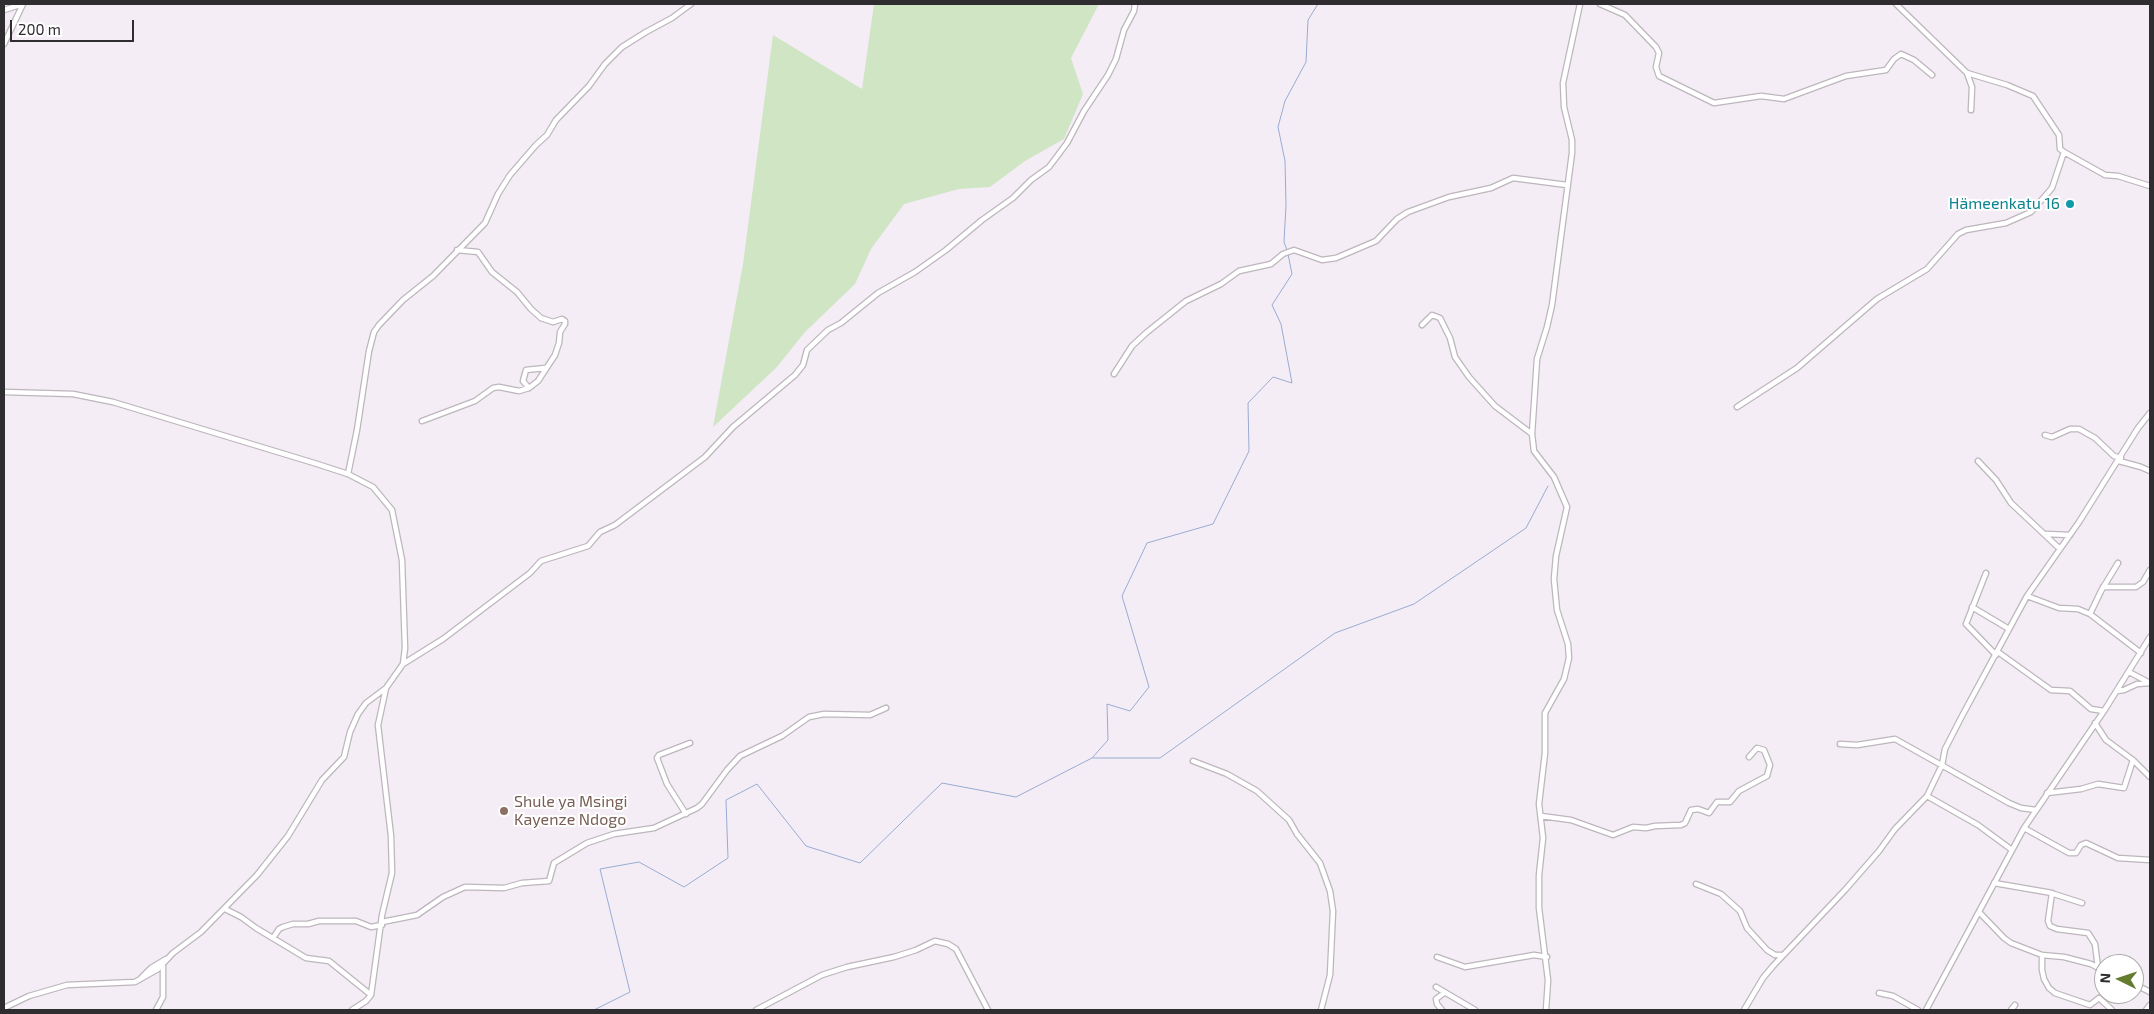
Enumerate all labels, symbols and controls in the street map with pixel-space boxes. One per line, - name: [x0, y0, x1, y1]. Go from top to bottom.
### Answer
- scale bar: [12, 10, 136, 42]
- text: 200 m: [18, 20, 61, 38]
- place label: Hämeenkatu 16: [1949, 194, 2060, 214]
- marker: Hämeenkatu 16: [2064, 198, 2076, 210]
- place label: Shule ya Msingi Kayenze Ndogo: [514, 792, 627, 830]
- marker: Shule ya Msingi Kayenze Ndogo: [498, 805, 510, 817]
- north arrow: [2094, 954, 2144, 1004]
- text: N: [2096, 972, 2113, 984]

